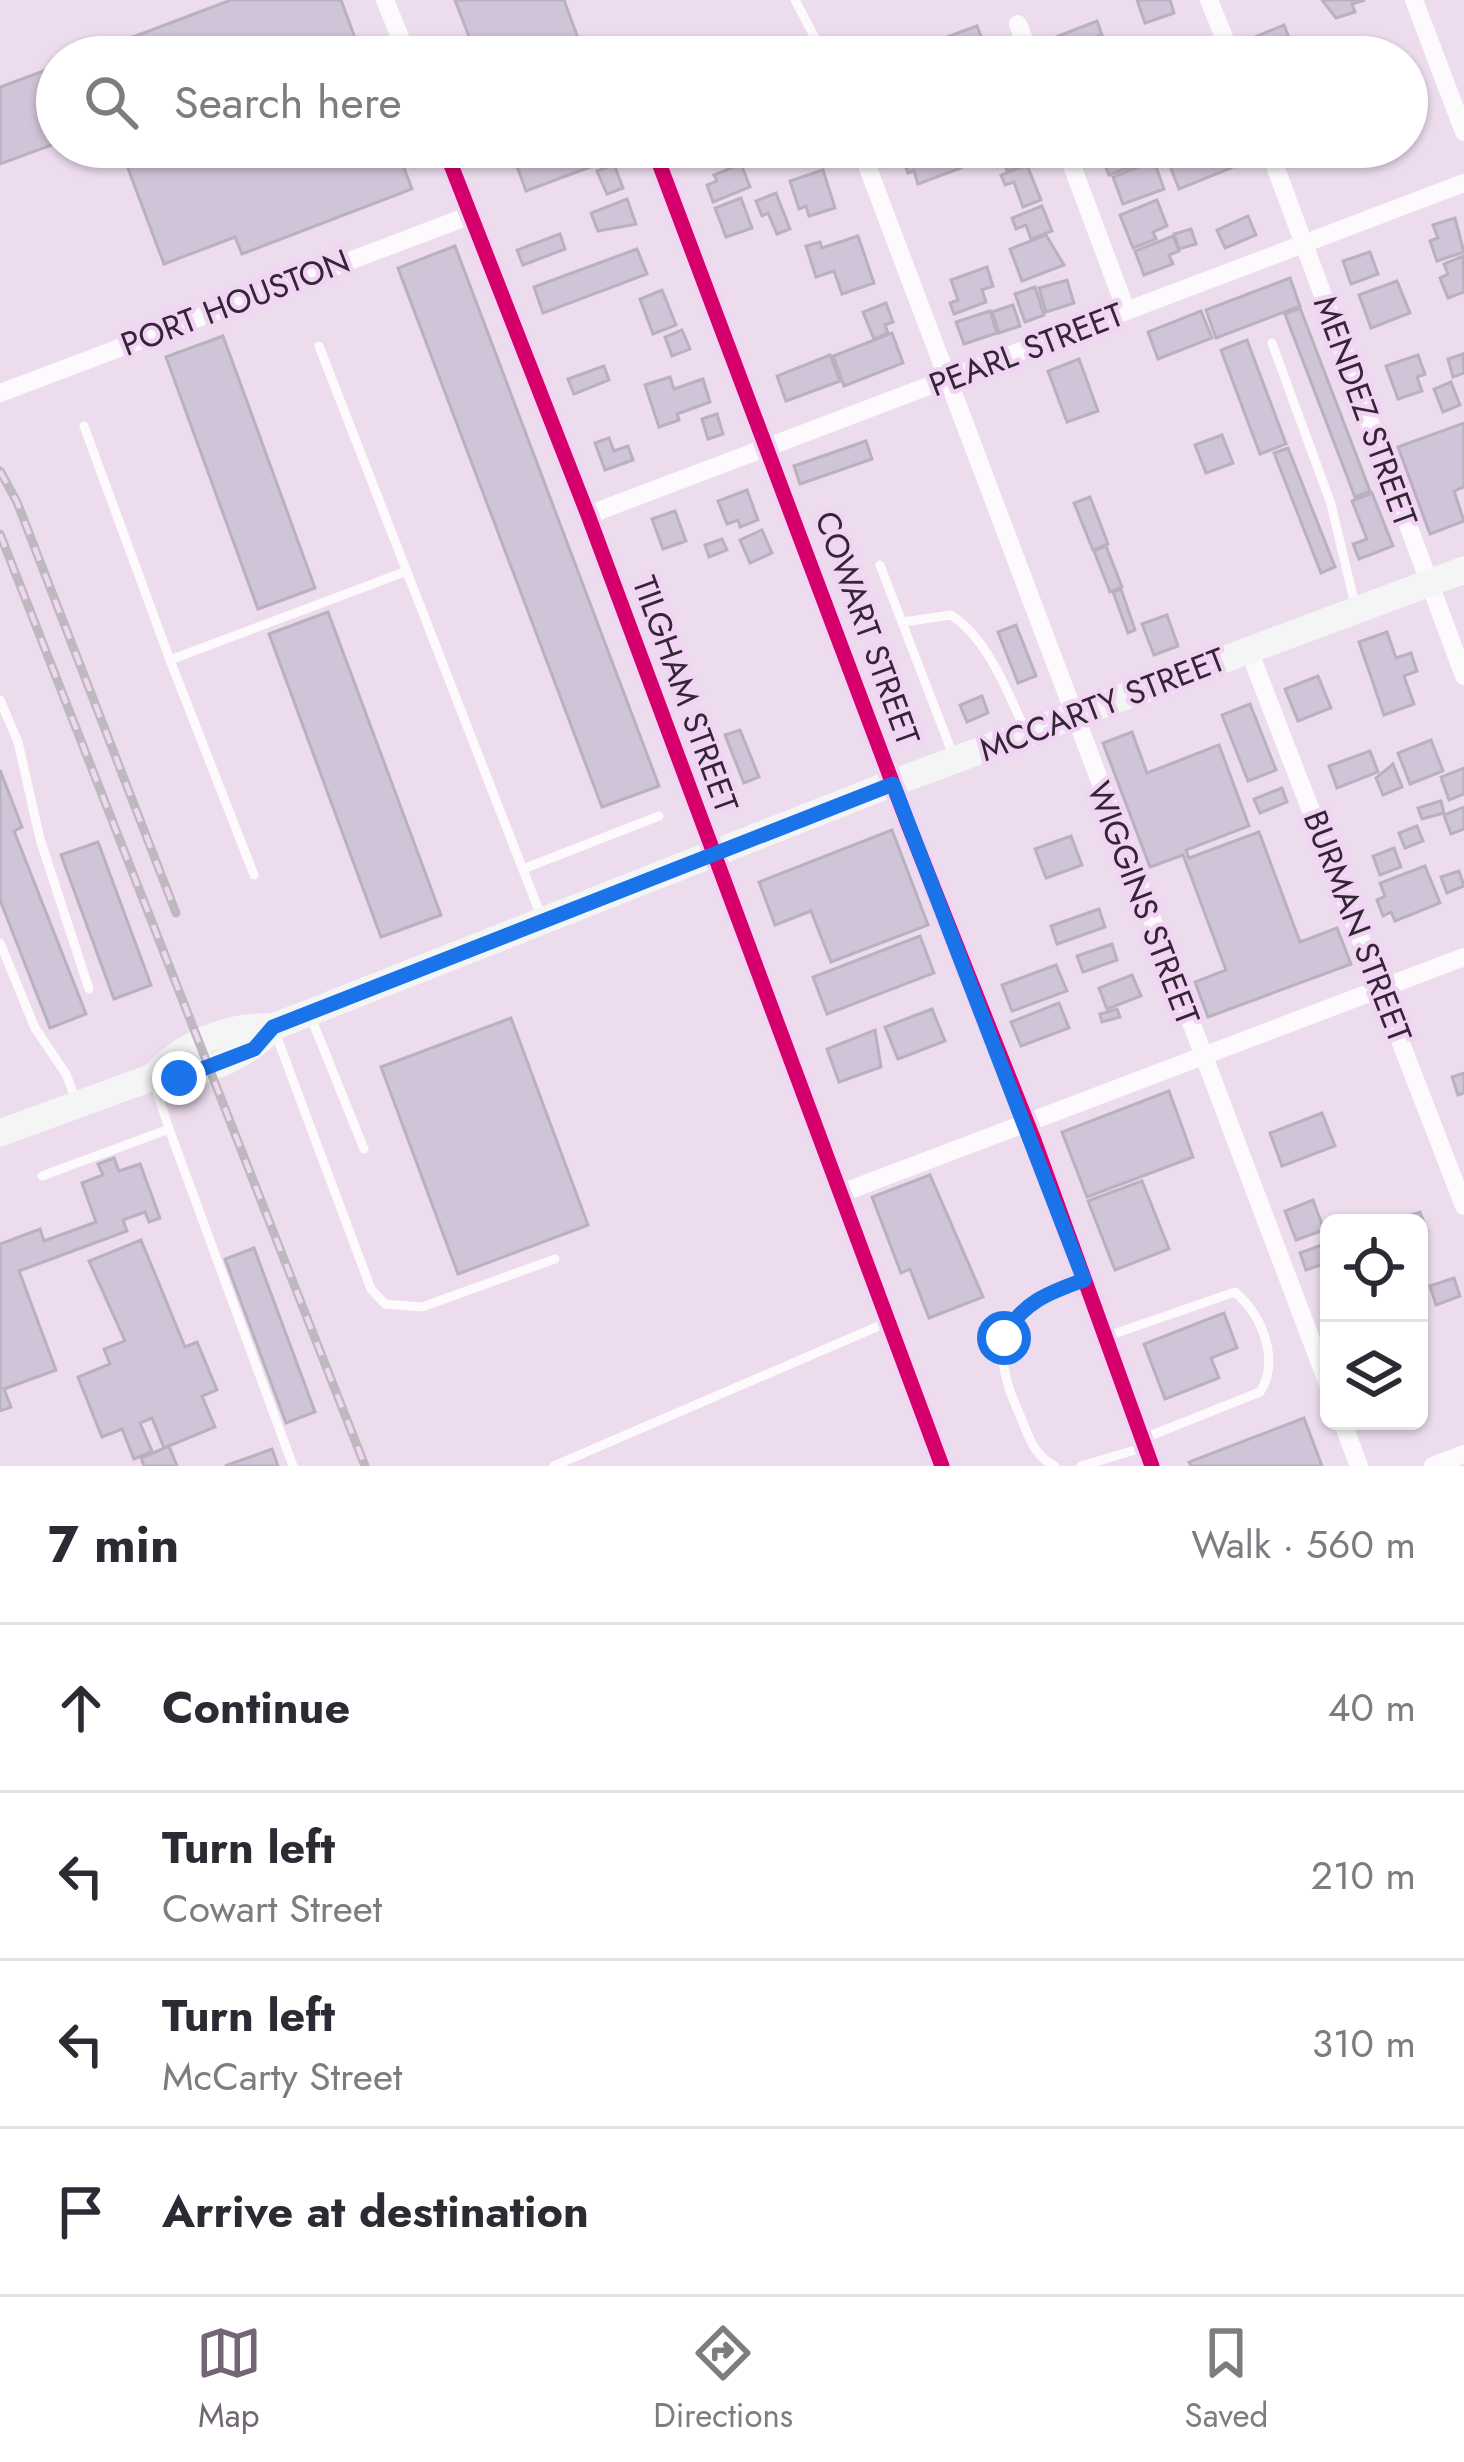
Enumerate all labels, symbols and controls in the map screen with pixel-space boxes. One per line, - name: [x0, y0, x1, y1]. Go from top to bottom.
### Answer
- search box: [36, 36, 1428, 168]
- icon: search: [78, 69, 144, 135]
- text: Search here: [174, 70, 402, 135]
- street label: PORT HOUSTON: [114, 237, 356, 368]
- street label: MENDEZ STREET: [1302, 289, 1429, 534]
- street label: PEARL STREET: [922, 291, 1131, 408]
- street label: COWART STREET: [803, 504, 932, 752]
- street label: TILGHAM STREET: [621, 569, 750, 820]
- street label: MCCARTY STREET: [972, 636, 1233, 773]
- street label: WIGGINS STREET: [1076, 775, 1212, 1032]
- street label: BURMAN STREET: [1292, 803, 1424, 1050]
- route end: [152, 1051, 206, 1105]
- map controls: [1320, 1214, 1428, 1430]
- button: locate: [1320, 1214, 1428, 1322]
- route start: [977, 1311, 1031, 1365]
- button: layers: [1320, 1322, 1428, 1430]
- text: 7 min: [48, 1507, 179, 1581]
- text: Walk · 560 m: [1191, 1516, 1416, 1573]
- icon: ahead: [48, 1675, 114, 1741]
- text: Continue: [162, 1675, 350, 1740]
- text: 40 m: [1328, 1679, 1416, 1736]
- text: Turn left: [162, 1815, 335, 1880]
- icon: left: [48, 1843, 114, 1909]
- text: 210 m: [1311, 1847, 1416, 1904]
- text: Cowart Street: [162, 1880, 382, 1937]
- text: Turn left: [162, 1983, 335, 2048]
- icon: left: [48, 2011, 114, 2077]
- text: 310 m: [1312, 2015, 1416, 2072]
- text: McCarty Street: [162, 2048, 402, 2105]
- icon: arrive: [48, 2179, 114, 2245]
- text: Arrive at destination: [162, 2179, 589, 2244]
- tab: Map: [196, 2320, 262, 2439]
- tab: Directions: [653, 2320, 793, 2439]
- tab: Saved: [1185, 2320, 1268, 2439]

